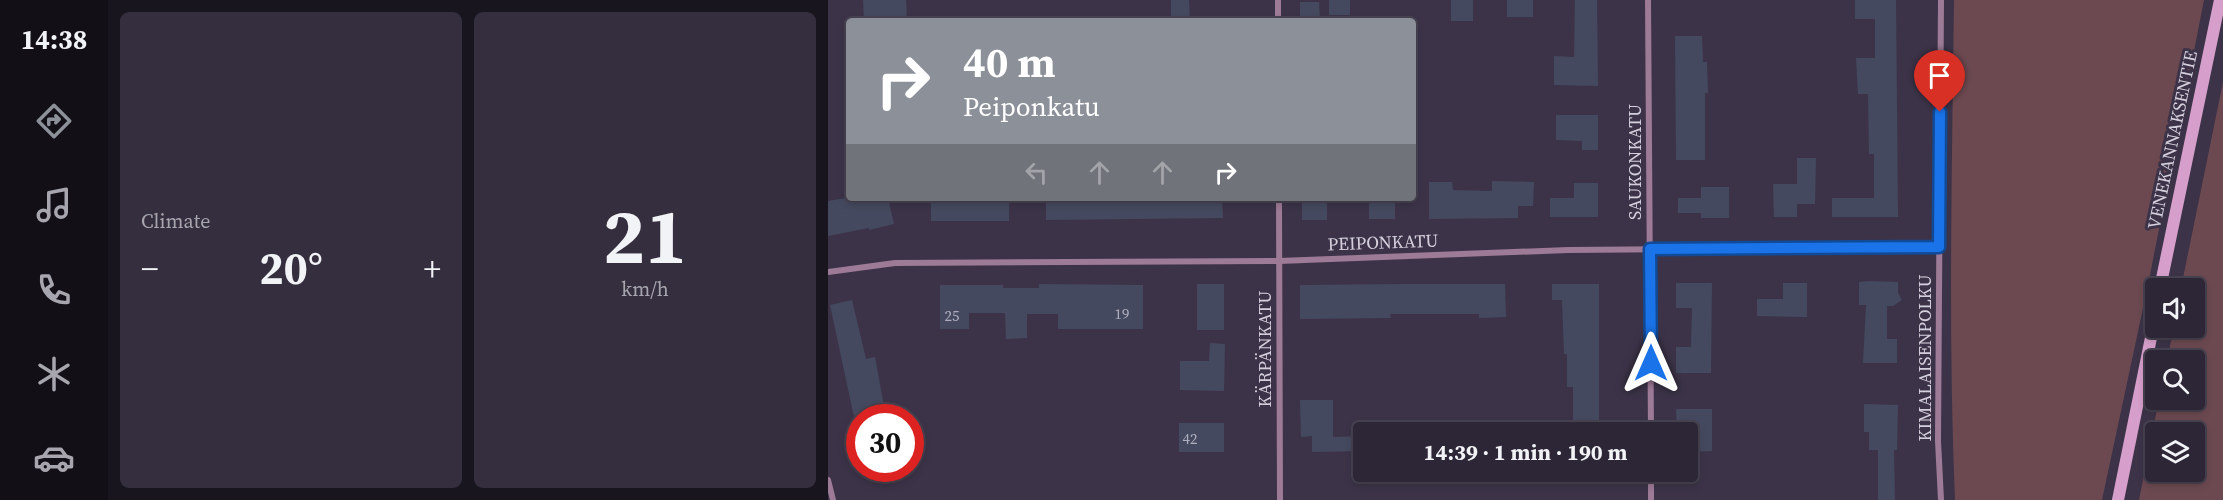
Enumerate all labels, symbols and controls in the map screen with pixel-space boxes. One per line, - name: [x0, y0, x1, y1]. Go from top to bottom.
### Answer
- text: 14:38: [21, 21, 87, 58]
- text: 40 m: [963, 33, 1056, 91]
- icon: right: [864, 42, 942, 120]
- street label: VENEKANNAKSENTIE: [2141, 48, 2203, 232]
- pin: [1914, 50, 1965, 112]
- icon: arrive: [1923, 59, 1956, 92]
- text: Peiponkatu: [963, 88, 1100, 125]
- icon: directions: [33, 100, 75, 142]
- street label: SAUKONKATU: [1622, 104, 1647, 220]
- icon: left: [1020, 156, 1053, 189]
- icon: ahead: [1083, 156, 1116, 189]
- icon: ahead: [1146, 156, 1179, 189]
- icon: right: [1209, 156, 1242, 189]
- text: 21: [603, 182, 687, 289]
- icon: music: [33, 184, 75, 226]
- text: Climate: [141, 207, 210, 235]
- street label: PEIPONKATU: [1327, 228, 1439, 256]
- text: 20°: [259, 237, 323, 299]
- text: −: [141, 246, 159, 291]
- text: +: [423, 246, 441, 291]
- icon: phone: [33, 269, 75, 311]
- text: km/h: [621, 275, 669, 303]
- street label: KIMALAISENPOLKU: [1912, 275, 1937, 442]
- map controls: [2145, 278, 2205, 482]
- button: sound: [2145, 278, 2205, 338]
- street label: KÄRPÄNKATU: [1252, 291, 1277, 407]
- house number: 19: [1114, 303, 1130, 324]
- house number: 25: [944, 305, 960, 326]
- position arrow: [1619, 331, 1683, 395]
- button: search: [2145, 350, 2205, 410]
- icon: climate: [33, 353, 75, 395]
- speed limit sign: 30: [846, 404, 924, 482]
- button: layers: [2145, 422, 2205, 482]
- house number: 42: [1182, 428, 1198, 449]
- icon: car: [33, 437, 75, 479]
- text: 14:39 · 1 min · 190 m: [1424, 437, 1627, 467]

